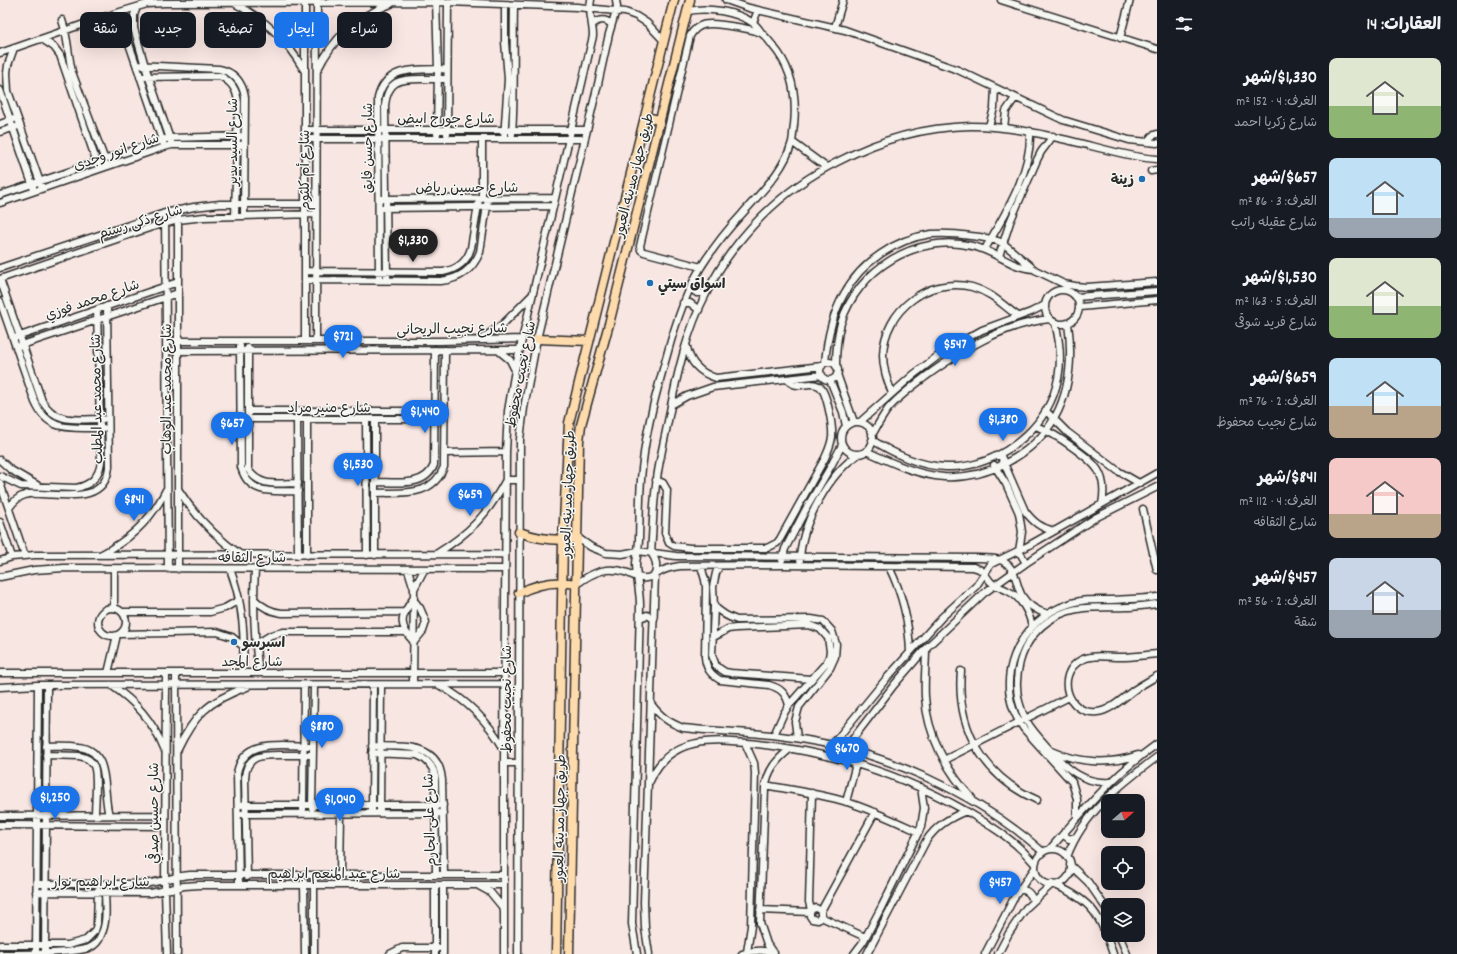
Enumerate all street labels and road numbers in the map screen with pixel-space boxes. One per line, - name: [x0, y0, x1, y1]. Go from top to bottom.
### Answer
- street label: شارع السيد بدير: [224, 98, 244, 187]
- street label: شارع حسن فايق: [359, 103, 379, 193]
- street label: شارع جورج ابيض: [397, 110, 495, 130]
- street label: طريق جهاز مدينه العبور: [610, 111, 660, 241]
- street label: شارع انور وجدى: [71, 129, 162, 177]
- street label: شارع أم كلثوم: [296, 130, 316, 210]
- street label: شارع حسين رياض: [416, 179, 518, 199]
- street label: شارع ذكى رستم: [96, 201, 185, 245]
- street label: شارع محمد فوزي: [43, 275, 143, 326]
- street label: شارع نجيب الريحانى: [396, 319, 508, 341]
- street label: شارع نجيب محفوظ: [502, 319, 542, 429]
- street label: شارع محمد عبد الوهاب: [158, 323, 178, 455]
- street label: شارع محمد عبد المطلب: [87, 334, 109, 464]
- street label: شارع منير مراد: [287, 399, 371, 419]
- street label: طريق جهاز مدينه العبور: [557, 430, 581, 559]
- street label: شارع الثقافه: [218, 549, 286, 569]
- street label: شارع نجيب محفوظ: [498, 645, 518, 753]
- street label: شارع المجد: [222, 653, 282, 673]
- street label: طريق جهاز مدينه العبور: [550, 754, 572, 883]
- street label: شارع حسين صدقي: [145, 762, 165, 864]
- street label: شارع على الجارم: [419, 773, 443, 867]
- street label: شارع عبد المنعم ابراهيم: [268, 865, 400, 885]
- street label: شارع ابراهيم نوار: [51, 873, 150, 893]

